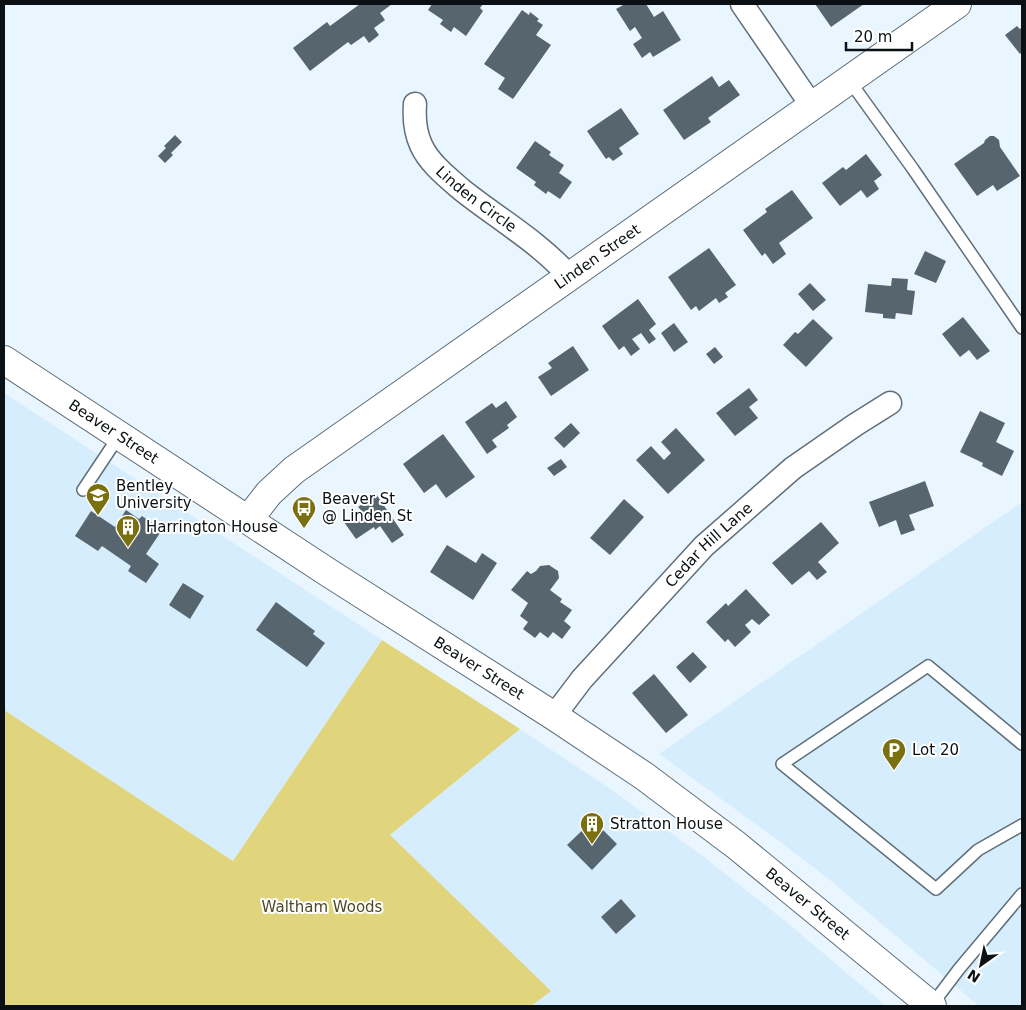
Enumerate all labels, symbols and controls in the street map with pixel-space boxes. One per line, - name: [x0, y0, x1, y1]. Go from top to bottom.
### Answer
- scale bar: [846, 20, 912, 52]
- text: 20 m: [854, 28, 892, 46]
- street label: Linden Circle: [432, 162, 520, 236]
- street label: Linden Street: [551, 220, 644, 293]
- street label: Beaver Street: [65, 396, 162, 468]
- place label: Bentley University: [116, 477, 192, 512]
- school or university icon: Bentley University: [85, 482, 111, 516]
- place label: Beaver St @ Linden St: [322, 490, 412, 525]
- bus stop icon: Beaver St @ Linden St: [291, 495, 317, 529]
- street label: Cedar Hill Lane: [662, 499, 756, 591]
- building icon: Harrington House: [115, 514, 141, 548]
- place label: Harrington House: [146, 518, 278, 536]
- street label: Beaver Street: [430, 633, 527, 704]
- parking icon: Lot 20: [881, 737, 907, 771]
- place label: Lot 20: [912, 741, 959, 759]
- building icon: Stratton House: [579, 811, 605, 845]
- place label: Stratton House: [610, 815, 723, 833]
- street label: Beaver Street: [762, 864, 853, 944]
- park label: Waltham Woods: [262, 898, 383, 916]
- north arrow: [956, 940, 1006, 990]
- text: N: [965, 966, 983, 986]

